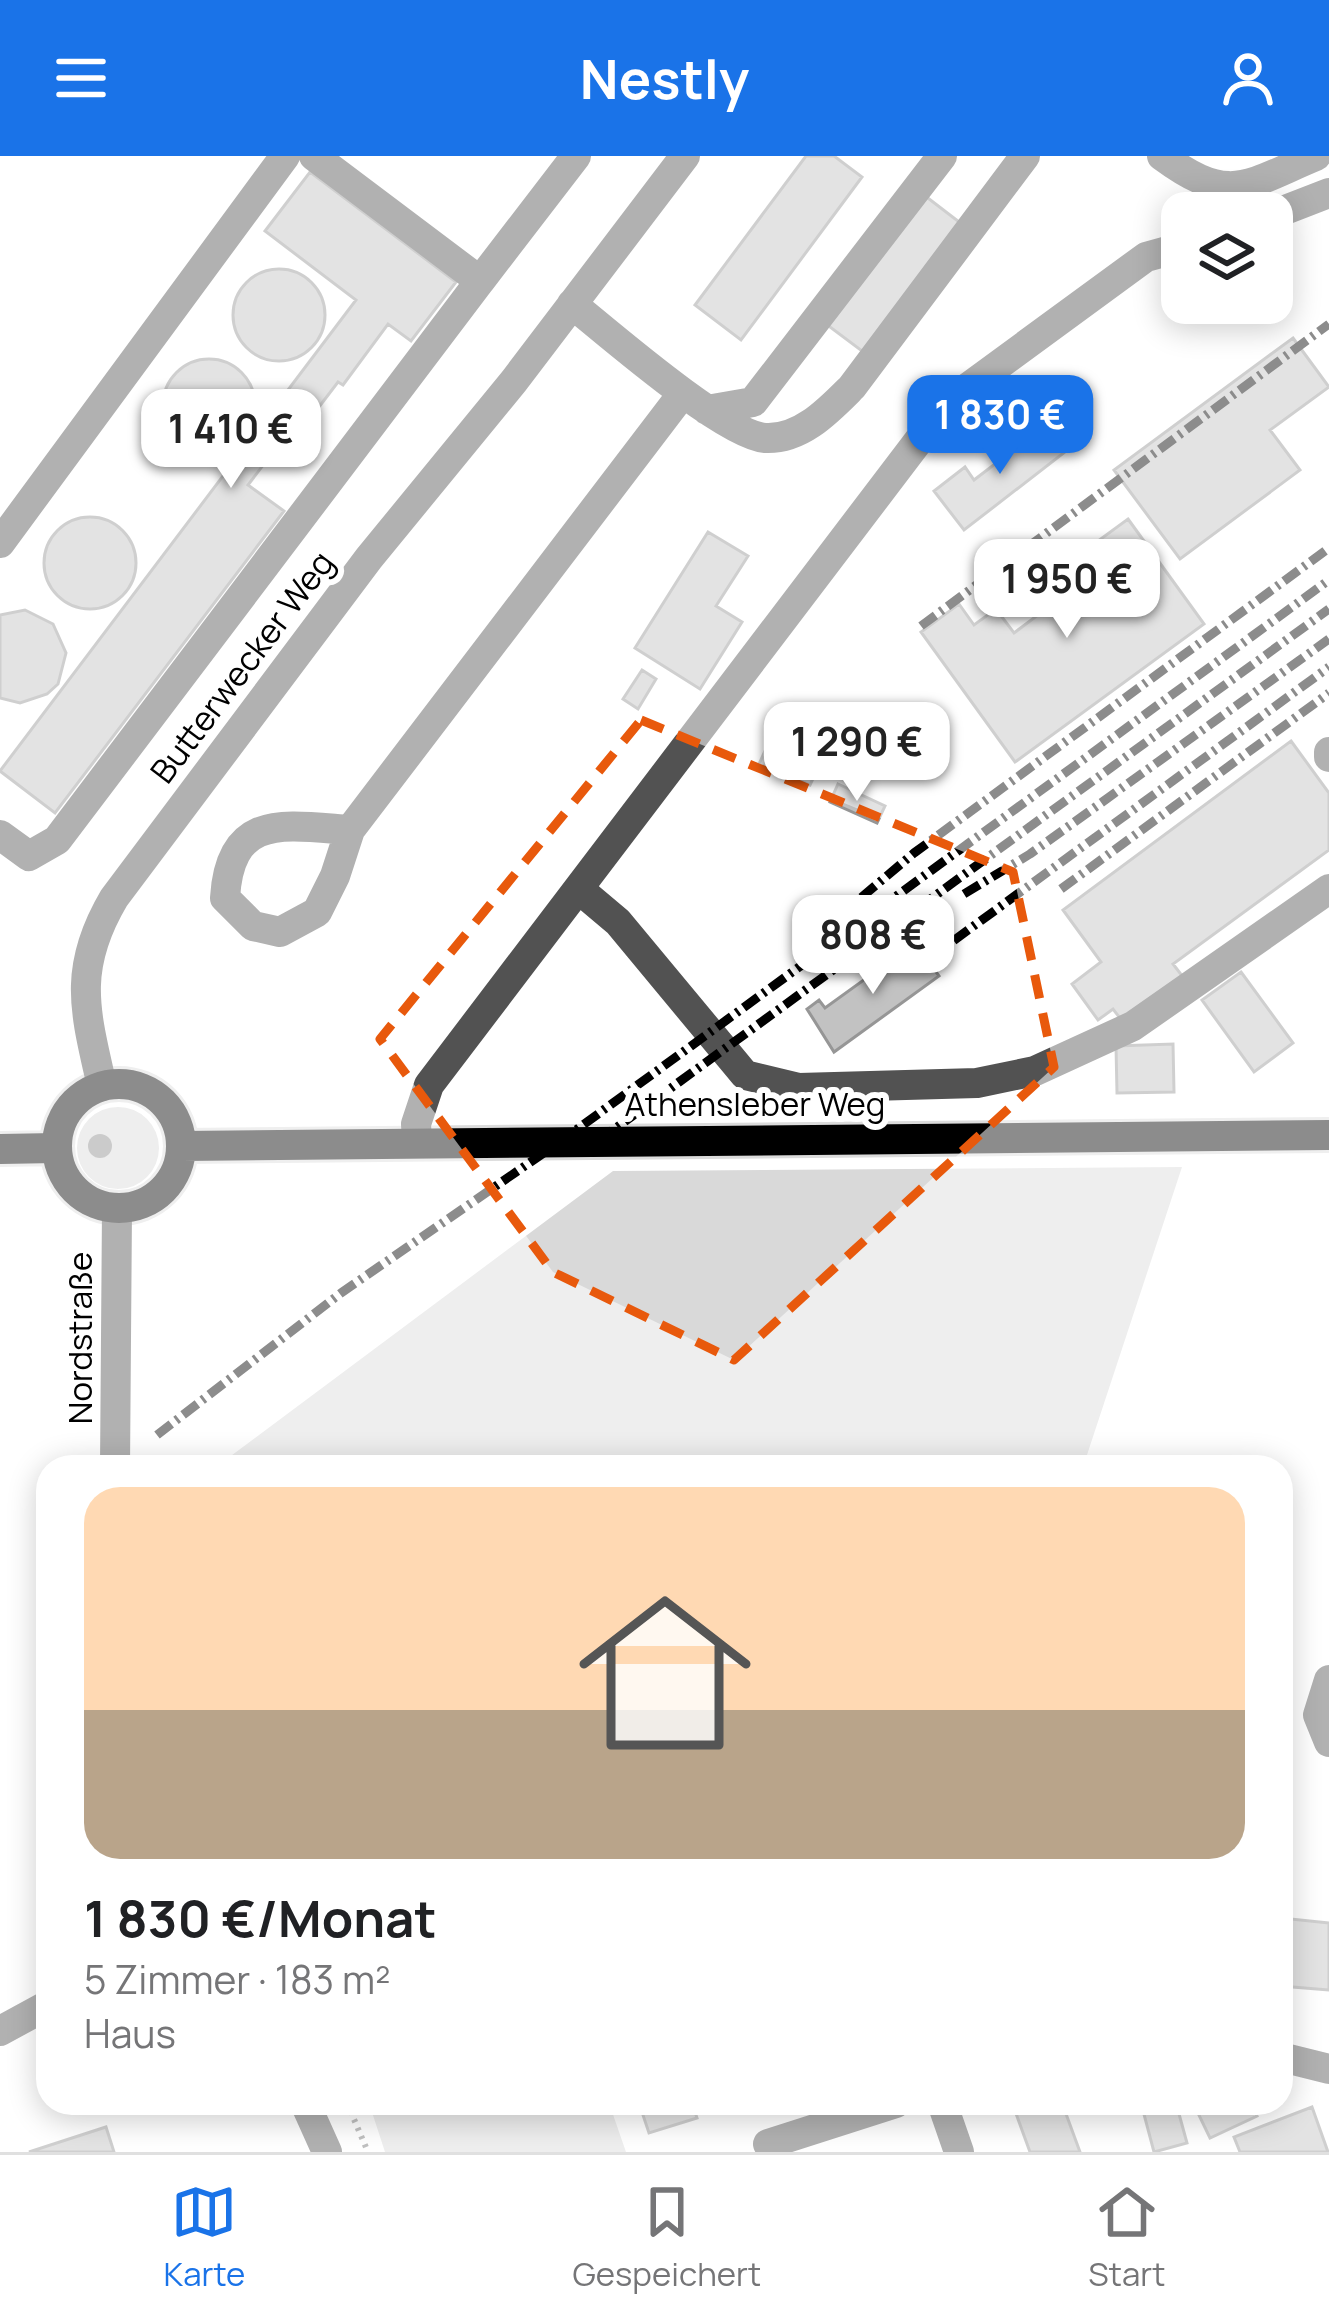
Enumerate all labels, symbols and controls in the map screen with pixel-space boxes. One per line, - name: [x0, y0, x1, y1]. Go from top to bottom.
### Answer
- text: Nestly: [580, 41, 749, 115]
- icon: menu: [48, 45, 114, 111]
- icon: person: [1215, 45, 1281, 111]
- map controls: [1161, 192, 1293, 324]
- button: layers: [1161, 192, 1293, 324]
- pin: 1 830 €: [889, 375, 1111, 477]
- text: 1 830 €: [934, 387, 1066, 441]
- pin: 1 410 €: [120, 389, 342, 491]
- text: 1 410 €: [168, 401, 294, 455]
- pin: 1 950 €: [956, 539, 1178, 641]
- street label: Butterwecker Weg: [140, 542, 344, 792]
- text: 1 950 €: [1001, 551, 1133, 605]
- pin: 1 290 €: [746, 702, 968, 804]
- text: 1 290 €: [791, 714, 923, 768]
- pin: 808 €: [789, 895, 957, 997]
- text: 808 €: [819, 907, 927, 961]
- street label: Athensleber Weg: [625, 1081, 885, 1126]
- street label: Nordstraße: [57, 1252, 102, 1424]
- icon: home: [557, 1565, 773, 1781]
- text: 1 830 €/Monat: [84, 1883, 437, 1952]
- text: 5 Zimmer · 183 m²: [84, 1952, 391, 2006]
- text: Haus: [84, 2006, 176, 2060]
- tab: Karte: [164, 2179, 245, 2296]
- tab: Gespeichert: [572, 2179, 761, 2296]
- tab: Start: [1088, 2179, 1165, 2296]

